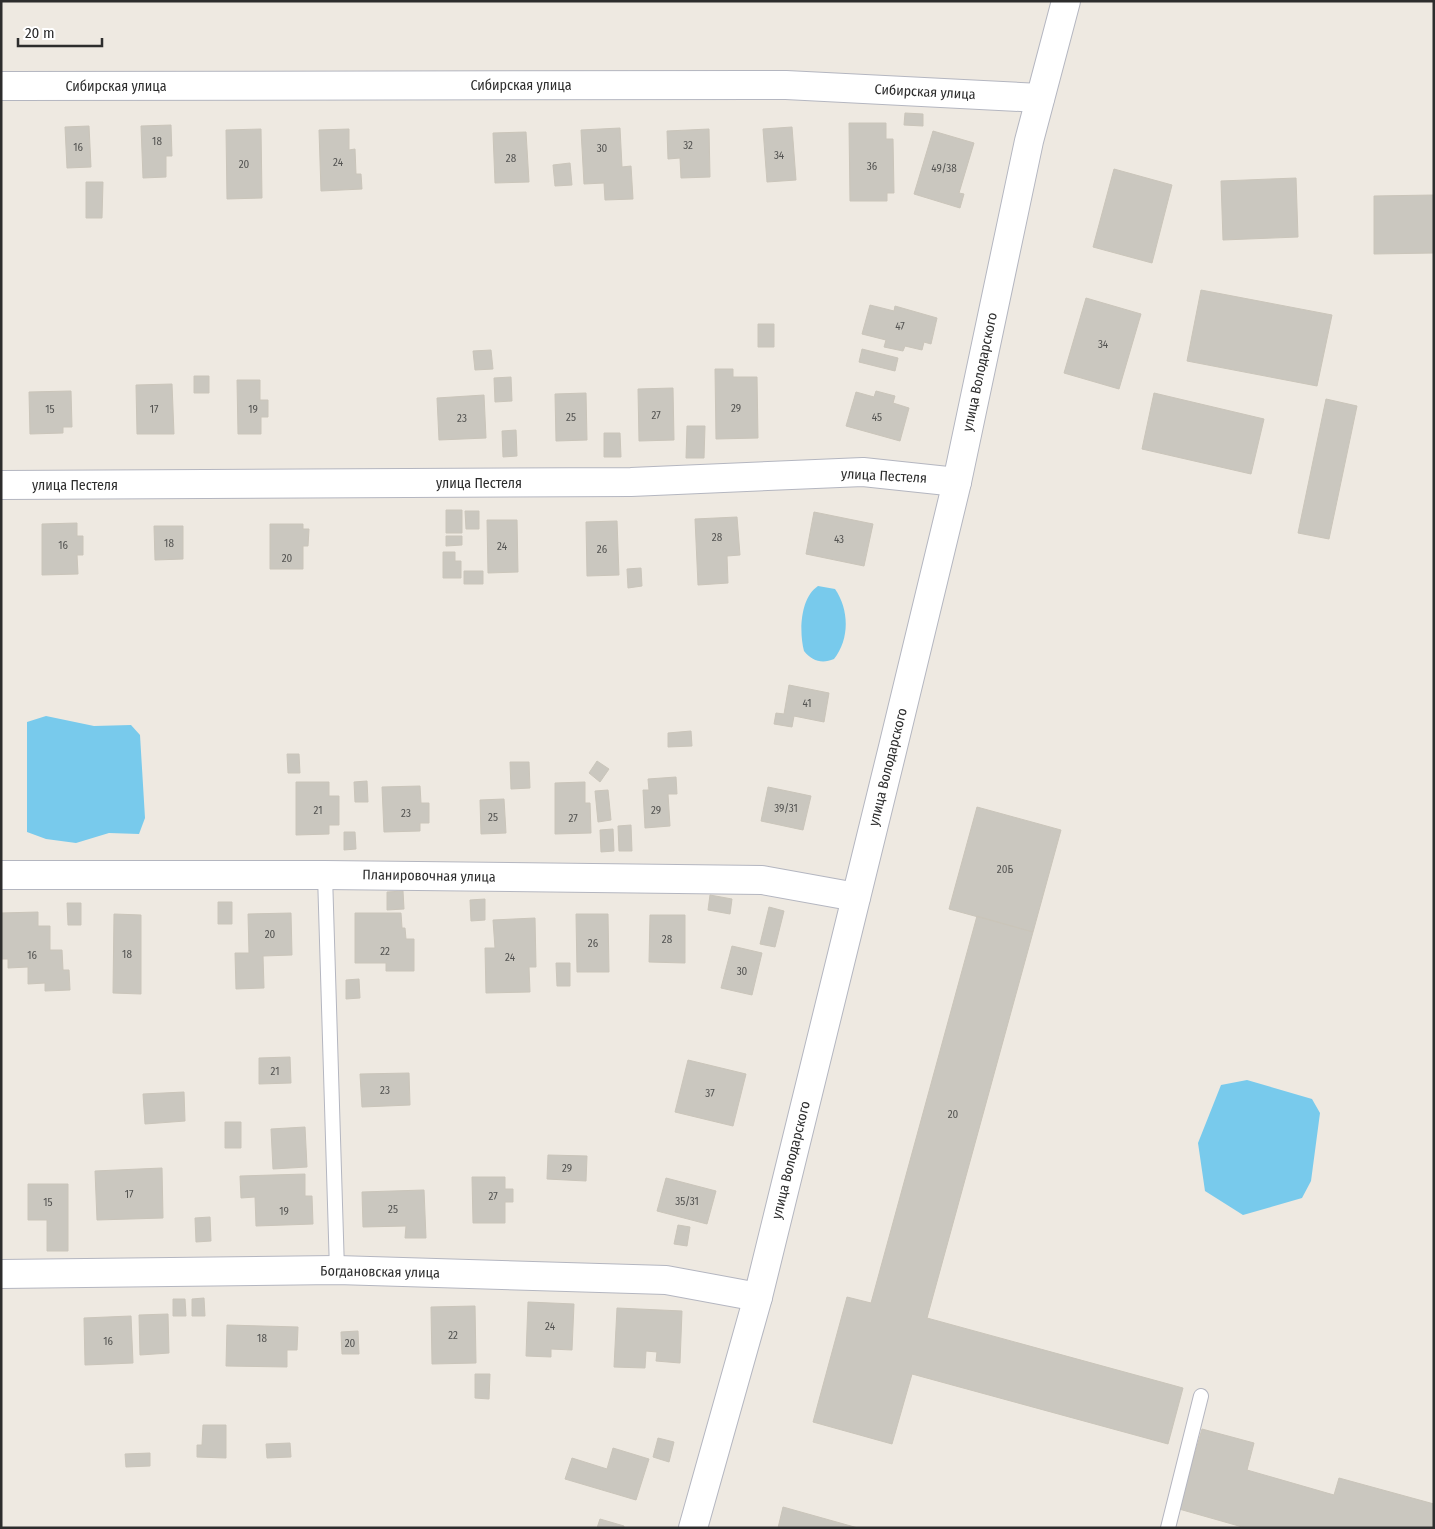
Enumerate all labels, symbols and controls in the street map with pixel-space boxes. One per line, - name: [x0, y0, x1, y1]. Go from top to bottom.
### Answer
- scale bar: [18, 15, 101, 47]
- text: 20 m: [25, 24, 55, 42]
- street label: Сибирская улица: [470, 77, 572, 94]
- street label: Сибирская улица: [65, 78, 167, 95]
- street label: Сибирская улица: [874, 81, 976, 103]
- house number: 18: [152, 135, 162, 148]
- house number: 32: [683, 139, 693, 152]
- house number: 16: [73, 141, 83, 154]
- house number: 30: [597, 142, 608, 155]
- house number: 34: [774, 149, 785, 162]
- house number: 28: [506, 152, 517, 165]
- house number: 24: [333, 156, 344, 169]
- house number: 20: [239, 158, 250, 171]
- house number: 36: [867, 160, 878, 173]
- house number: 49/38: [931, 162, 957, 175]
- street label: улица Володарского: [959, 311, 1001, 433]
- house number: 47: [895, 320, 905, 333]
- house number: 34: [1098, 338, 1109, 351]
- house number: 29: [731, 402, 741, 415]
- house number: 15: [45, 403, 55, 416]
- house number: 17: [150, 403, 159, 416]
- house number: 19: [248, 403, 258, 416]
- house number: 27: [651, 409, 661, 422]
- house number: 25: [566, 411, 576, 424]
- house number: 45: [872, 411, 882, 424]
- house number: 23: [457, 412, 467, 425]
- street label: улица Пестеля: [841, 465, 927, 487]
- street label: улица Пестеля: [436, 475, 522, 492]
- street label: улица Пестеля: [32, 477, 118, 494]
- house number: 28: [712, 531, 723, 544]
- house number: 43: [834, 533, 844, 546]
- house number: 18: [164, 537, 174, 550]
- house number: 16: [58, 539, 68, 552]
- house number: 24: [497, 540, 508, 553]
- house number: 26: [597, 543, 608, 556]
- house number: 20: [282, 552, 293, 565]
- house number: 41: [802, 697, 812, 710]
- street label: улица Володарского: [865, 706, 911, 828]
- house number: 39/31: [774, 802, 798, 815]
- house number: 21: [314, 804, 322, 817]
- house number: 29: [651, 804, 661, 817]
- house number: 23: [401, 807, 411, 820]
- house number: 25: [488, 811, 498, 824]
- house number: 27: [568, 812, 578, 825]
- house number: 20Б: [997, 863, 1013, 876]
- street label: Планировочная улица: [362, 866, 496, 886]
- house number: 20: [265, 928, 276, 941]
- house number: 28: [662, 933, 673, 946]
- house number: 26: [588, 937, 599, 950]
- house number: 22: [380, 945, 390, 958]
- house number: 18: [122, 948, 132, 961]
- house number: 16: [27, 949, 37, 962]
- house number: 24: [505, 951, 516, 964]
- house number: 30: [737, 965, 748, 978]
- house number: 21: [271, 1065, 279, 1078]
- house number: 23: [380, 1084, 390, 1097]
- house number: 37: [705, 1087, 715, 1100]
- street label: улица Володарского: [768, 1099, 814, 1221]
- house number: 20: [948, 1108, 959, 1121]
- house number: 29: [562, 1162, 572, 1175]
- house number: 17: [125, 1188, 134, 1201]
- house number: 27: [488, 1190, 498, 1203]
- house number: 35/31: [675, 1195, 699, 1208]
- house number: 15: [43, 1196, 53, 1209]
- house number: 25: [388, 1203, 398, 1216]
- house number: 19: [279, 1205, 289, 1218]
- street label: Богдановская улица: [320, 1262, 440, 1282]
- house number: 24: [545, 1320, 556, 1333]
- house number: 22: [448, 1329, 458, 1342]
- house number: 18: [257, 1332, 267, 1345]
- house number: 16: [103, 1335, 113, 1348]
- house number: 20: [345, 1337, 356, 1350]

